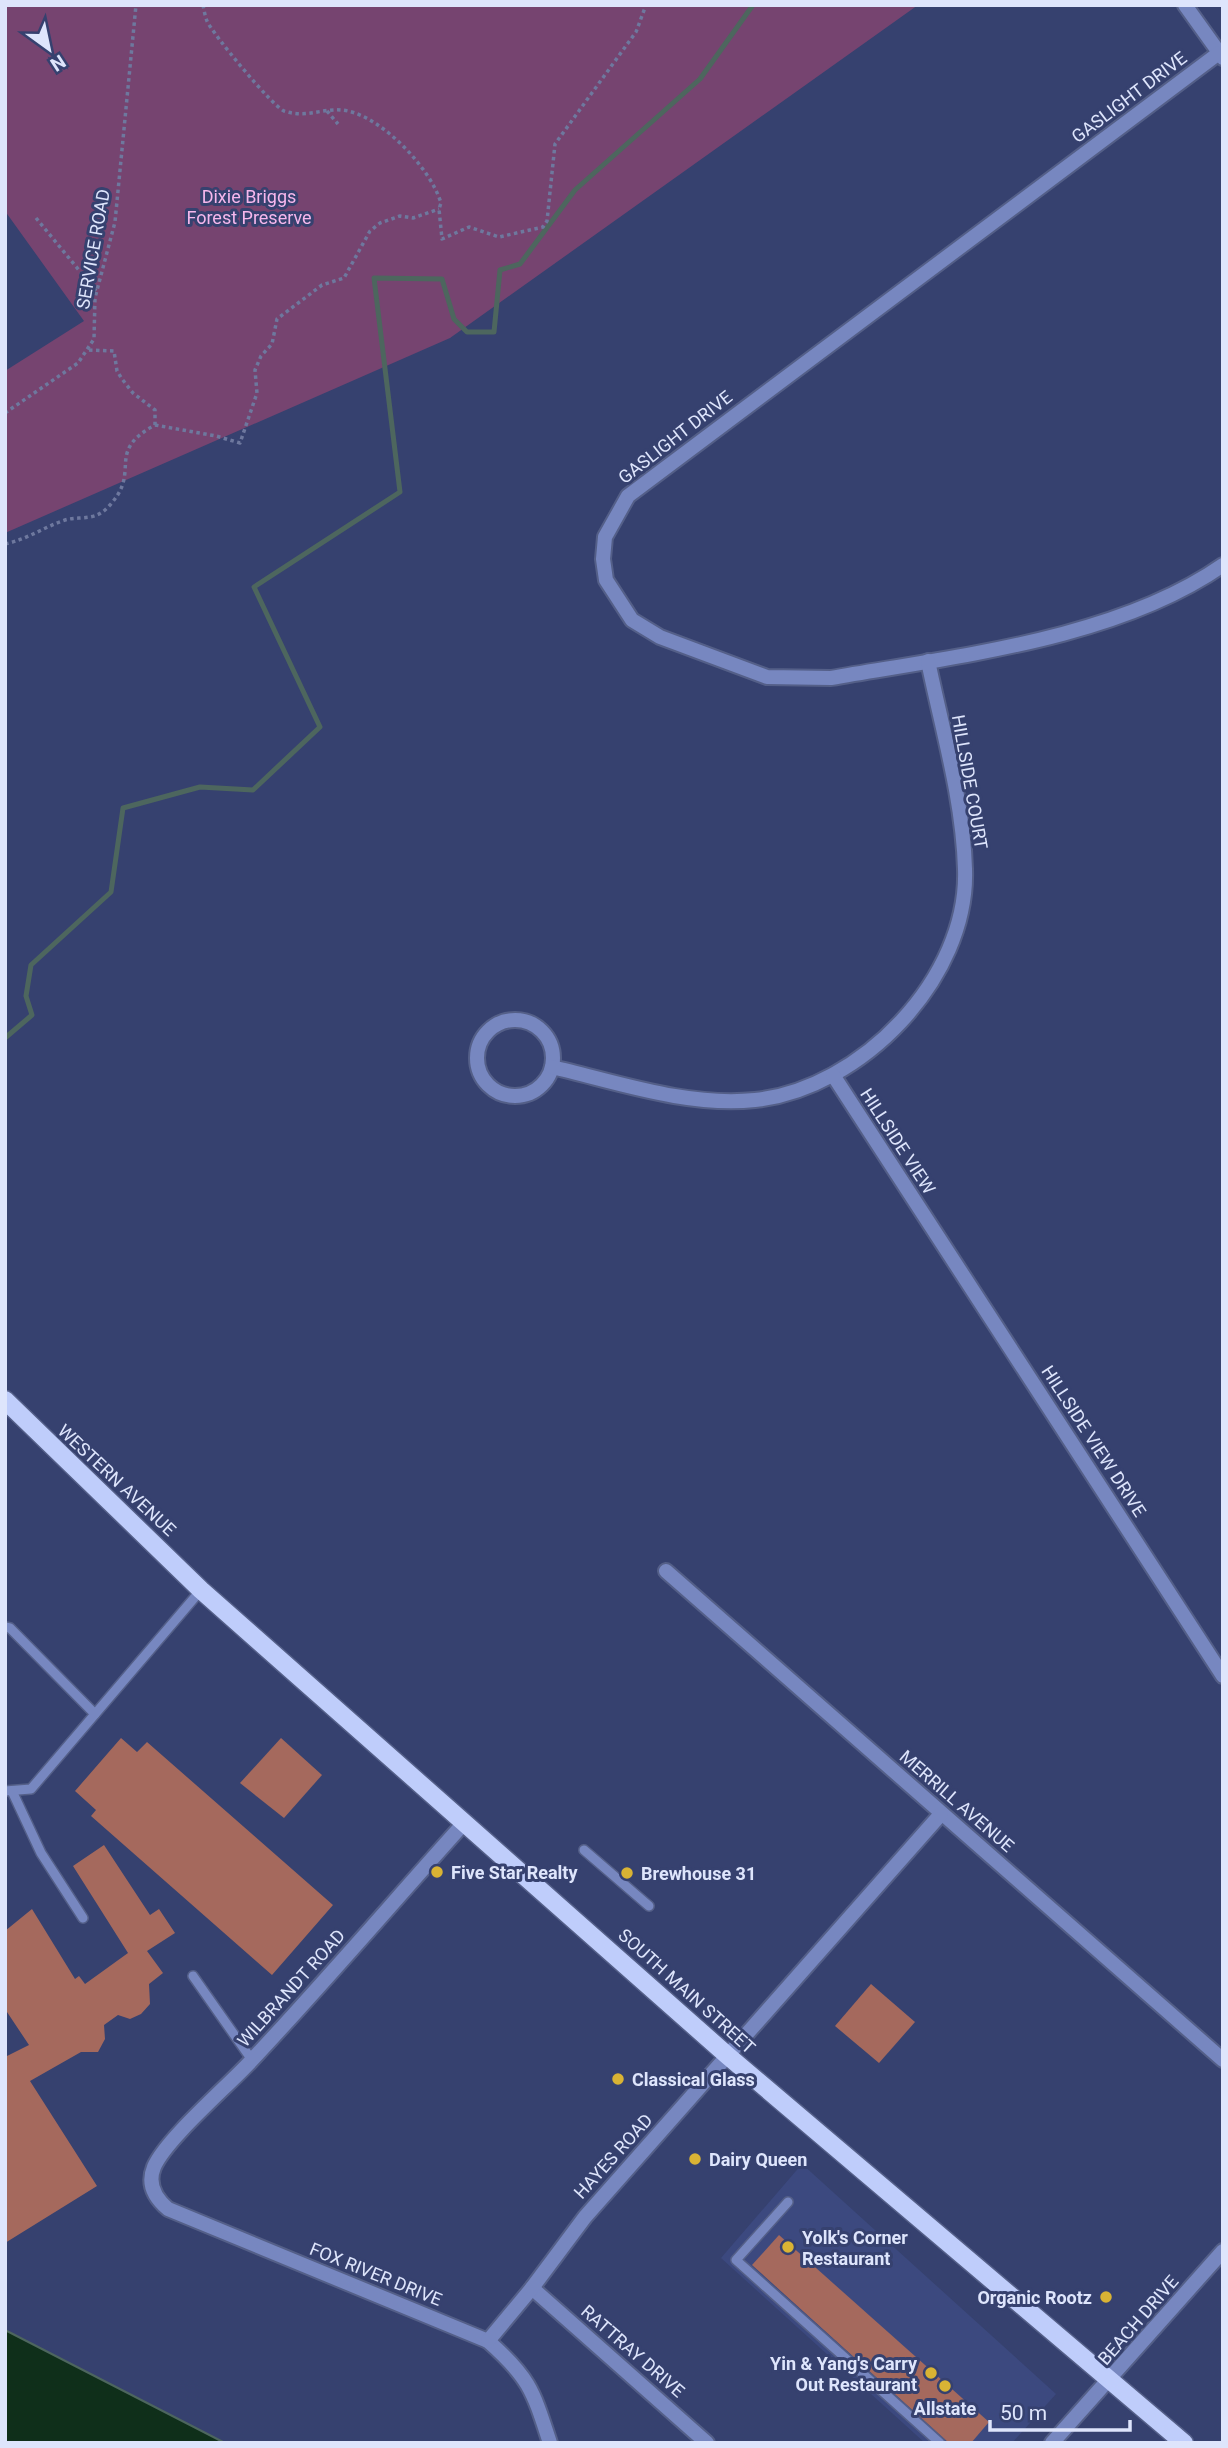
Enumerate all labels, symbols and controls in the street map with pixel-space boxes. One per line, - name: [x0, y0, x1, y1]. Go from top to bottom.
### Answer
- north arrow: [14, 14, 84, 84]
- street label: GASLIGHT DRIVE: [1067, 47, 1191, 147]
- text: N: [46, 50, 70, 76]
- park label: Dixie Briggs Forest Preserve: [186, 186, 312, 228]
- street label: SERVICE ROAD: [72, 187, 114, 311]
- street label: GASLIGHT DRIVE: [614, 386, 736, 488]
- street label: HILLSIDE COURT: [948, 713, 992, 851]
- street label: HILLSIDE VIEW: [856, 1084, 940, 1198]
- street label: HILLSIDE VIEW DRIVE: [1037, 1362, 1151, 1520]
- street label: WESTERN AVENUE: [54, 1420, 180, 1540]
- street label: MERRILL AVENUE: [896, 1746, 1018, 1856]
- place label: Five Star Realty: [451, 1862, 578, 1883]
- place label: Brewhouse 31: [641, 1863, 756, 1884]
- marker: Five Star Realty: [429, 1864, 445, 1880]
- marker: Brewhouse 31: [619, 1865, 635, 1881]
- street label: SOUTH MAIN STREET: [614, 1924, 760, 2058]
- street label: WILBRANDT ROAD: [233, 1925, 349, 2051]
- place label: Classical Glass: [632, 2069, 755, 2090]
- marker: Classical Glass: [610, 2071, 626, 2087]
- street label: HAYES ROAD: [569, 2109, 657, 2203]
- place label: Dairy Queen: [709, 2149, 807, 2170]
- marker: Dairy Queen: [687, 2151, 703, 2167]
- place label: Yolk's Corner Restaurant: [802, 2227, 908, 2269]
- street label: FOX RIVER DRIVE: [307, 2238, 445, 2310]
- marker: Yolk's Corner Restaurant: [780, 2239, 796, 2255]
- street label: BEACH DRIVE: [1093, 2271, 1183, 2369]
- place label: Organic Rootz: [977, 2287, 1092, 2308]
- marker: Organic Rootz: [1098, 2289, 1114, 2305]
- street label: RATTRAY DRIVE: [577, 2300, 689, 2402]
- place label: Yin & Yang's Carry Out Restaurant: [770, 2353, 918, 2395]
- marker: Yin & Yang's Carry Out Restaurant: [923, 2365, 939, 2381]
- marker: Allstate: [937, 2378, 953, 2394]
- scale bar: [990, 2388, 1130, 2432]
- place label: Allstate: [914, 2398, 976, 2419]
- text: 50 m: [1000, 2401, 1047, 2425]

